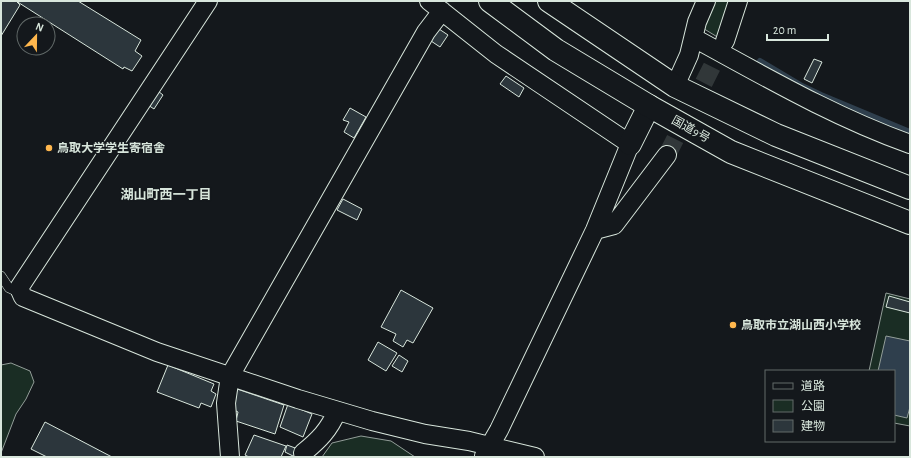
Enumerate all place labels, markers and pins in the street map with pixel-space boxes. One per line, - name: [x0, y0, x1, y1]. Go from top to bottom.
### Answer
- place label: 鳥取大学学生寄宿舎: [57, 141, 165, 154]
- marker: 鳥取大学学生寄宿舎: [44, 143, 54, 153]
- place label: 鳥取市立湖山西小学校: [741, 318, 861, 331]
- marker: 鳥取市立湖山西小学校: [728, 320, 738, 330]

